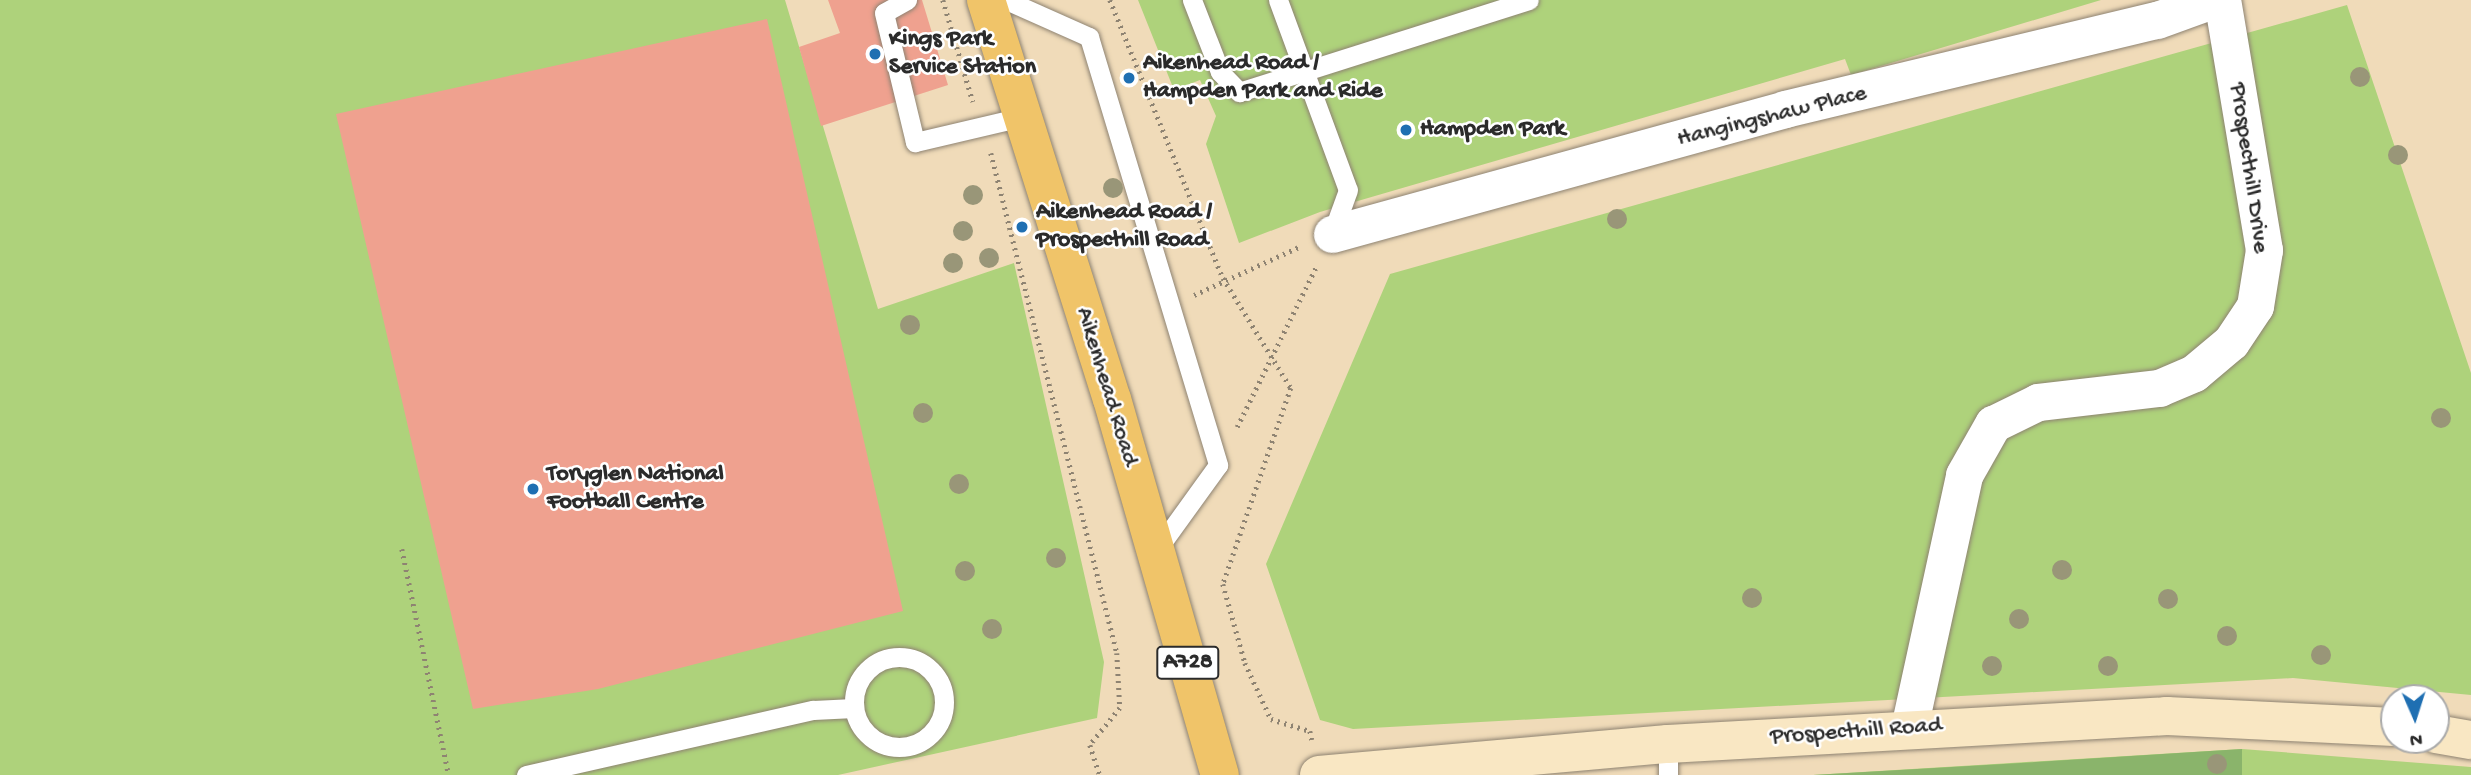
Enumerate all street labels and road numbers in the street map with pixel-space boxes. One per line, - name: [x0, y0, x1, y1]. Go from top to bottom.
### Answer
- street label: Hangingshaw Place: [1674, 80, 1870, 154]
- street label: Prospecthill Drive: [2222, 81, 2274, 255]
- street label: Aikenhead Road: [1068, 304, 1144, 470]
- road number: A728: [1155, 643, 1221, 682]
- street label: Prospecthill Road: [1769, 712, 1943, 752]

